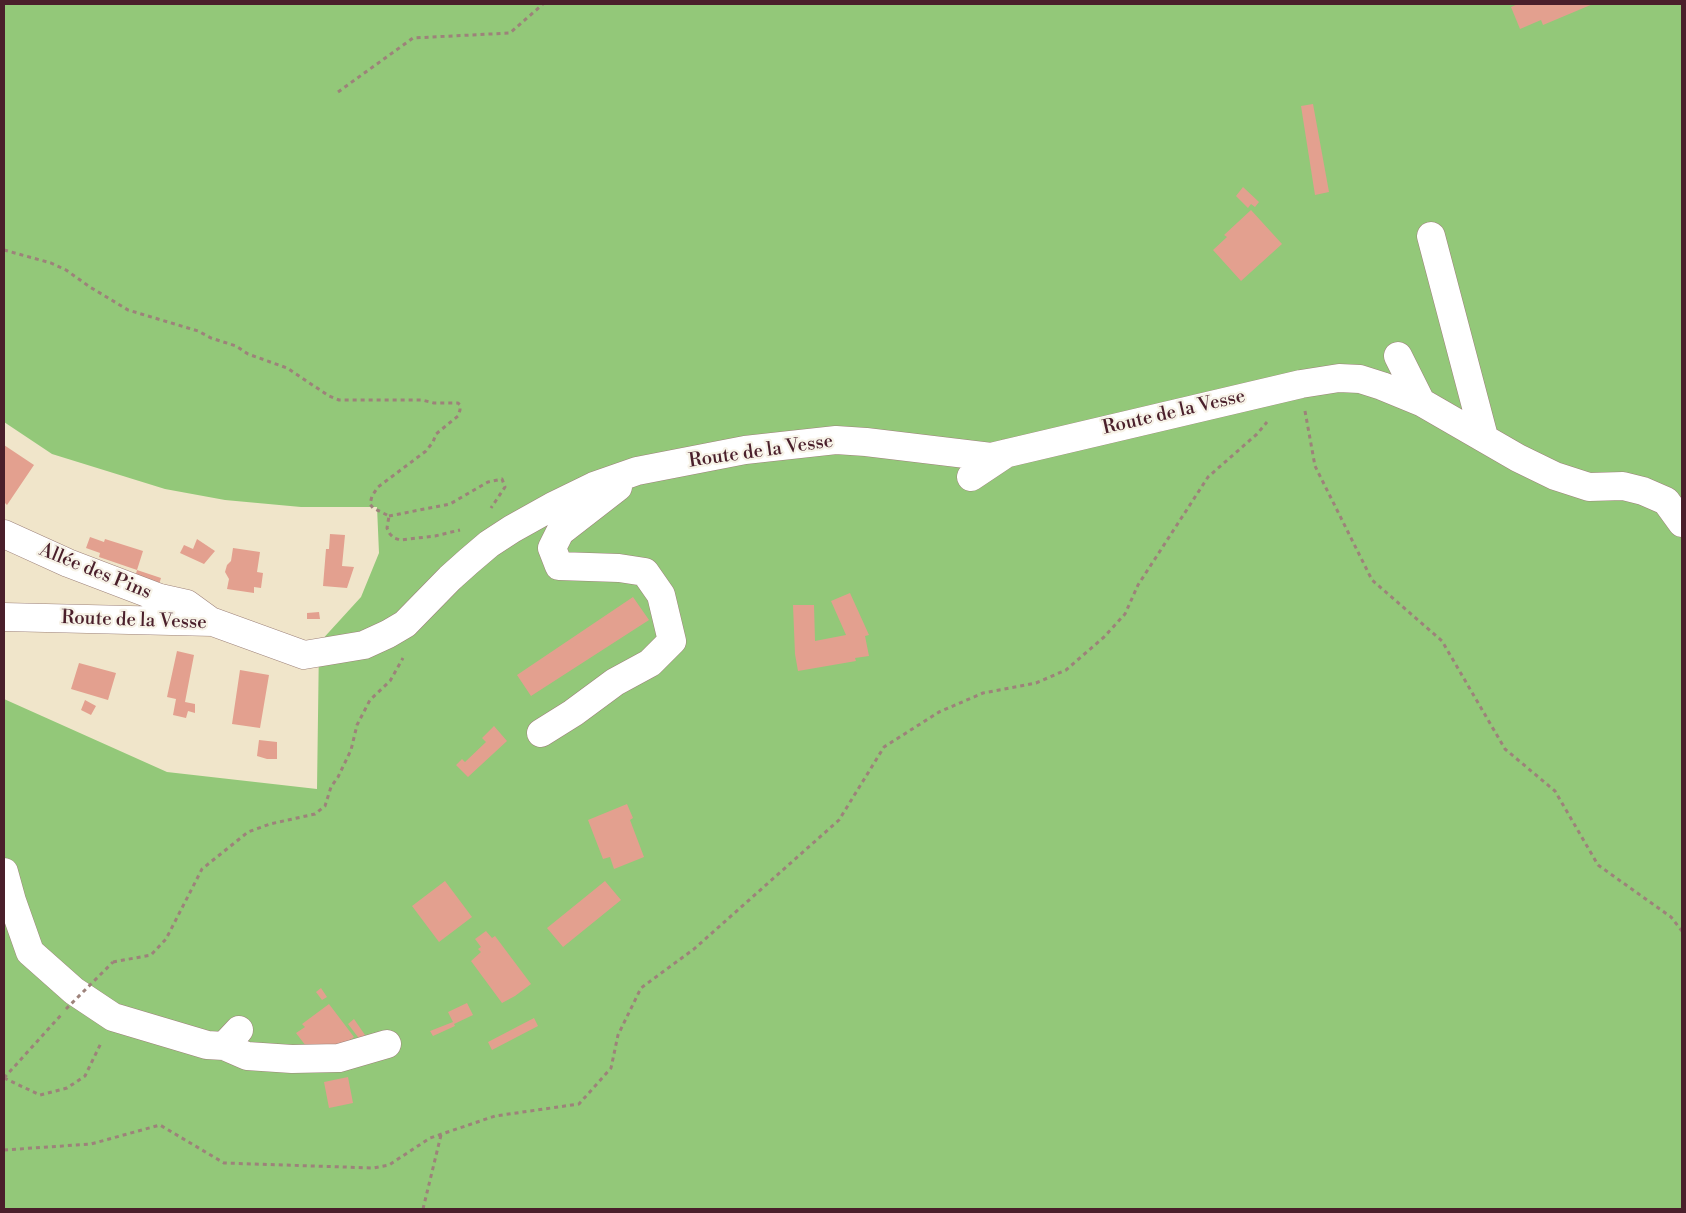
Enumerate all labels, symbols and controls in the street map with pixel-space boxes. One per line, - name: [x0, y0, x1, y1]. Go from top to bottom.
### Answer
- street label: Route de la Vesse: [1100, 385, 1248, 441]
- street label: Route de la Vesse: [687, 431, 835, 473]
- street label: Allée des Pins: [36, 539, 154, 605]
- street label: Route de la Vesse: [61, 607, 207, 635]

